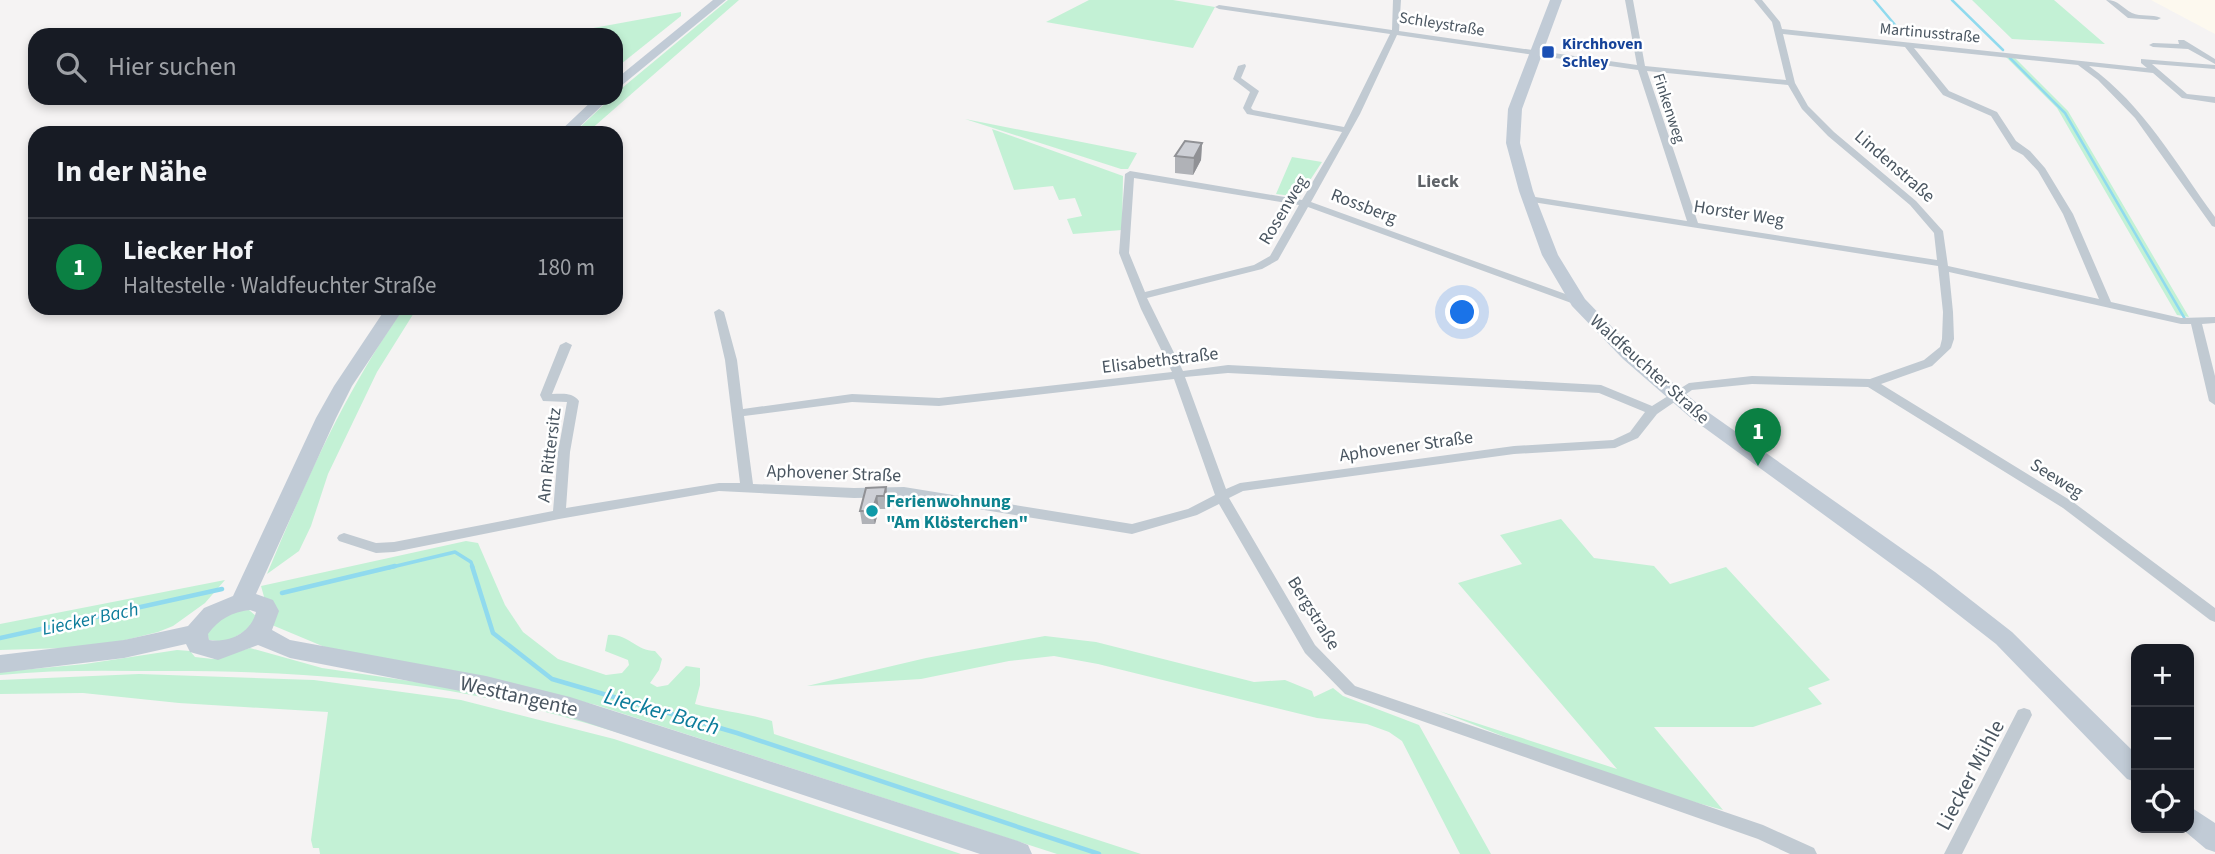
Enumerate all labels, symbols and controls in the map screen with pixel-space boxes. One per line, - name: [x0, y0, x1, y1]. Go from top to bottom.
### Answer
- street label: Schleystraße: [1398, 6, 1486, 42]
- street label: Martinusstraße: [1879, 18, 1981, 48]
- search box: [28, 28, 623, 105]
- place label: Kirchhoven Schley: [1562, 33, 1643, 73]
- marker: Kirchhoven Schley: [1540, 44, 1556, 60]
- icon: search: [52, 48, 90, 86]
- text: Hier suchen: [108, 48, 237, 85]
- street label: Finkenweg: [1647, 71, 1691, 146]
- street label: Lindenstraße: [1849, 124, 1940, 208]
- text: In der Nähe: [56, 150, 207, 193]
- district label: Lieck: [1417, 169, 1459, 194]
- street label: Rosenweg: [1253, 171, 1314, 250]
- street label: Rossberg: [1327, 182, 1400, 230]
- street label: Horster Weg: [1692, 194, 1786, 233]
- text: Liecker Hof: [123, 232, 253, 269]
- text: 1: [73, 251, 85, 284]
- text: 180 m: [537, 251, 595, 284]
- text: Haltestelle · Waldfeuchter Straße: [123, 269, 436, 302]
- your location: [1445, 295, 1479, 329]
- street label: Waldfeuchter Straße: [1584, 309, 1715, 430]
- street label: Elisabethstraße: [1100, 341, 1220, 380]
- street label: Am Rittersitz: [531, 406, 568, 504]
- pin: 1: [1735, 408, 1781, 466]
- street label: Aphovener Straße: [1338, 425, 1475, 468]
- street label: Seeweg: [2025, 452, 2088, 504]
- street label: Aphovener Straße: [766, 459, 902, 488]
- place label: Ferienwohnung "Am Klösterchen": [886, 489, 1028, 535]
- marker: Ferienwohnung "Am Klösterchen": [864, 503, 880, 519]
- street label: Bergstraße: [1281, 572, 1346, 655]
- water label: Liecker Bach: [40, 596, 141, 643]
- map controls: [2131, 644, 2194, 833]
- button: +: [2131, 644, 2194, 707]
- street label: Westtangente: [457, 668, 581, 724]
- water label: Liecker Bach: [600, 679, 723, 744]
- button: −: [2131, 707, 2194, 770]
- street label: Liecker Mühle: [1928, 714, 2012, 836]
- button: locate: [2131, 770, 2194, 833]

